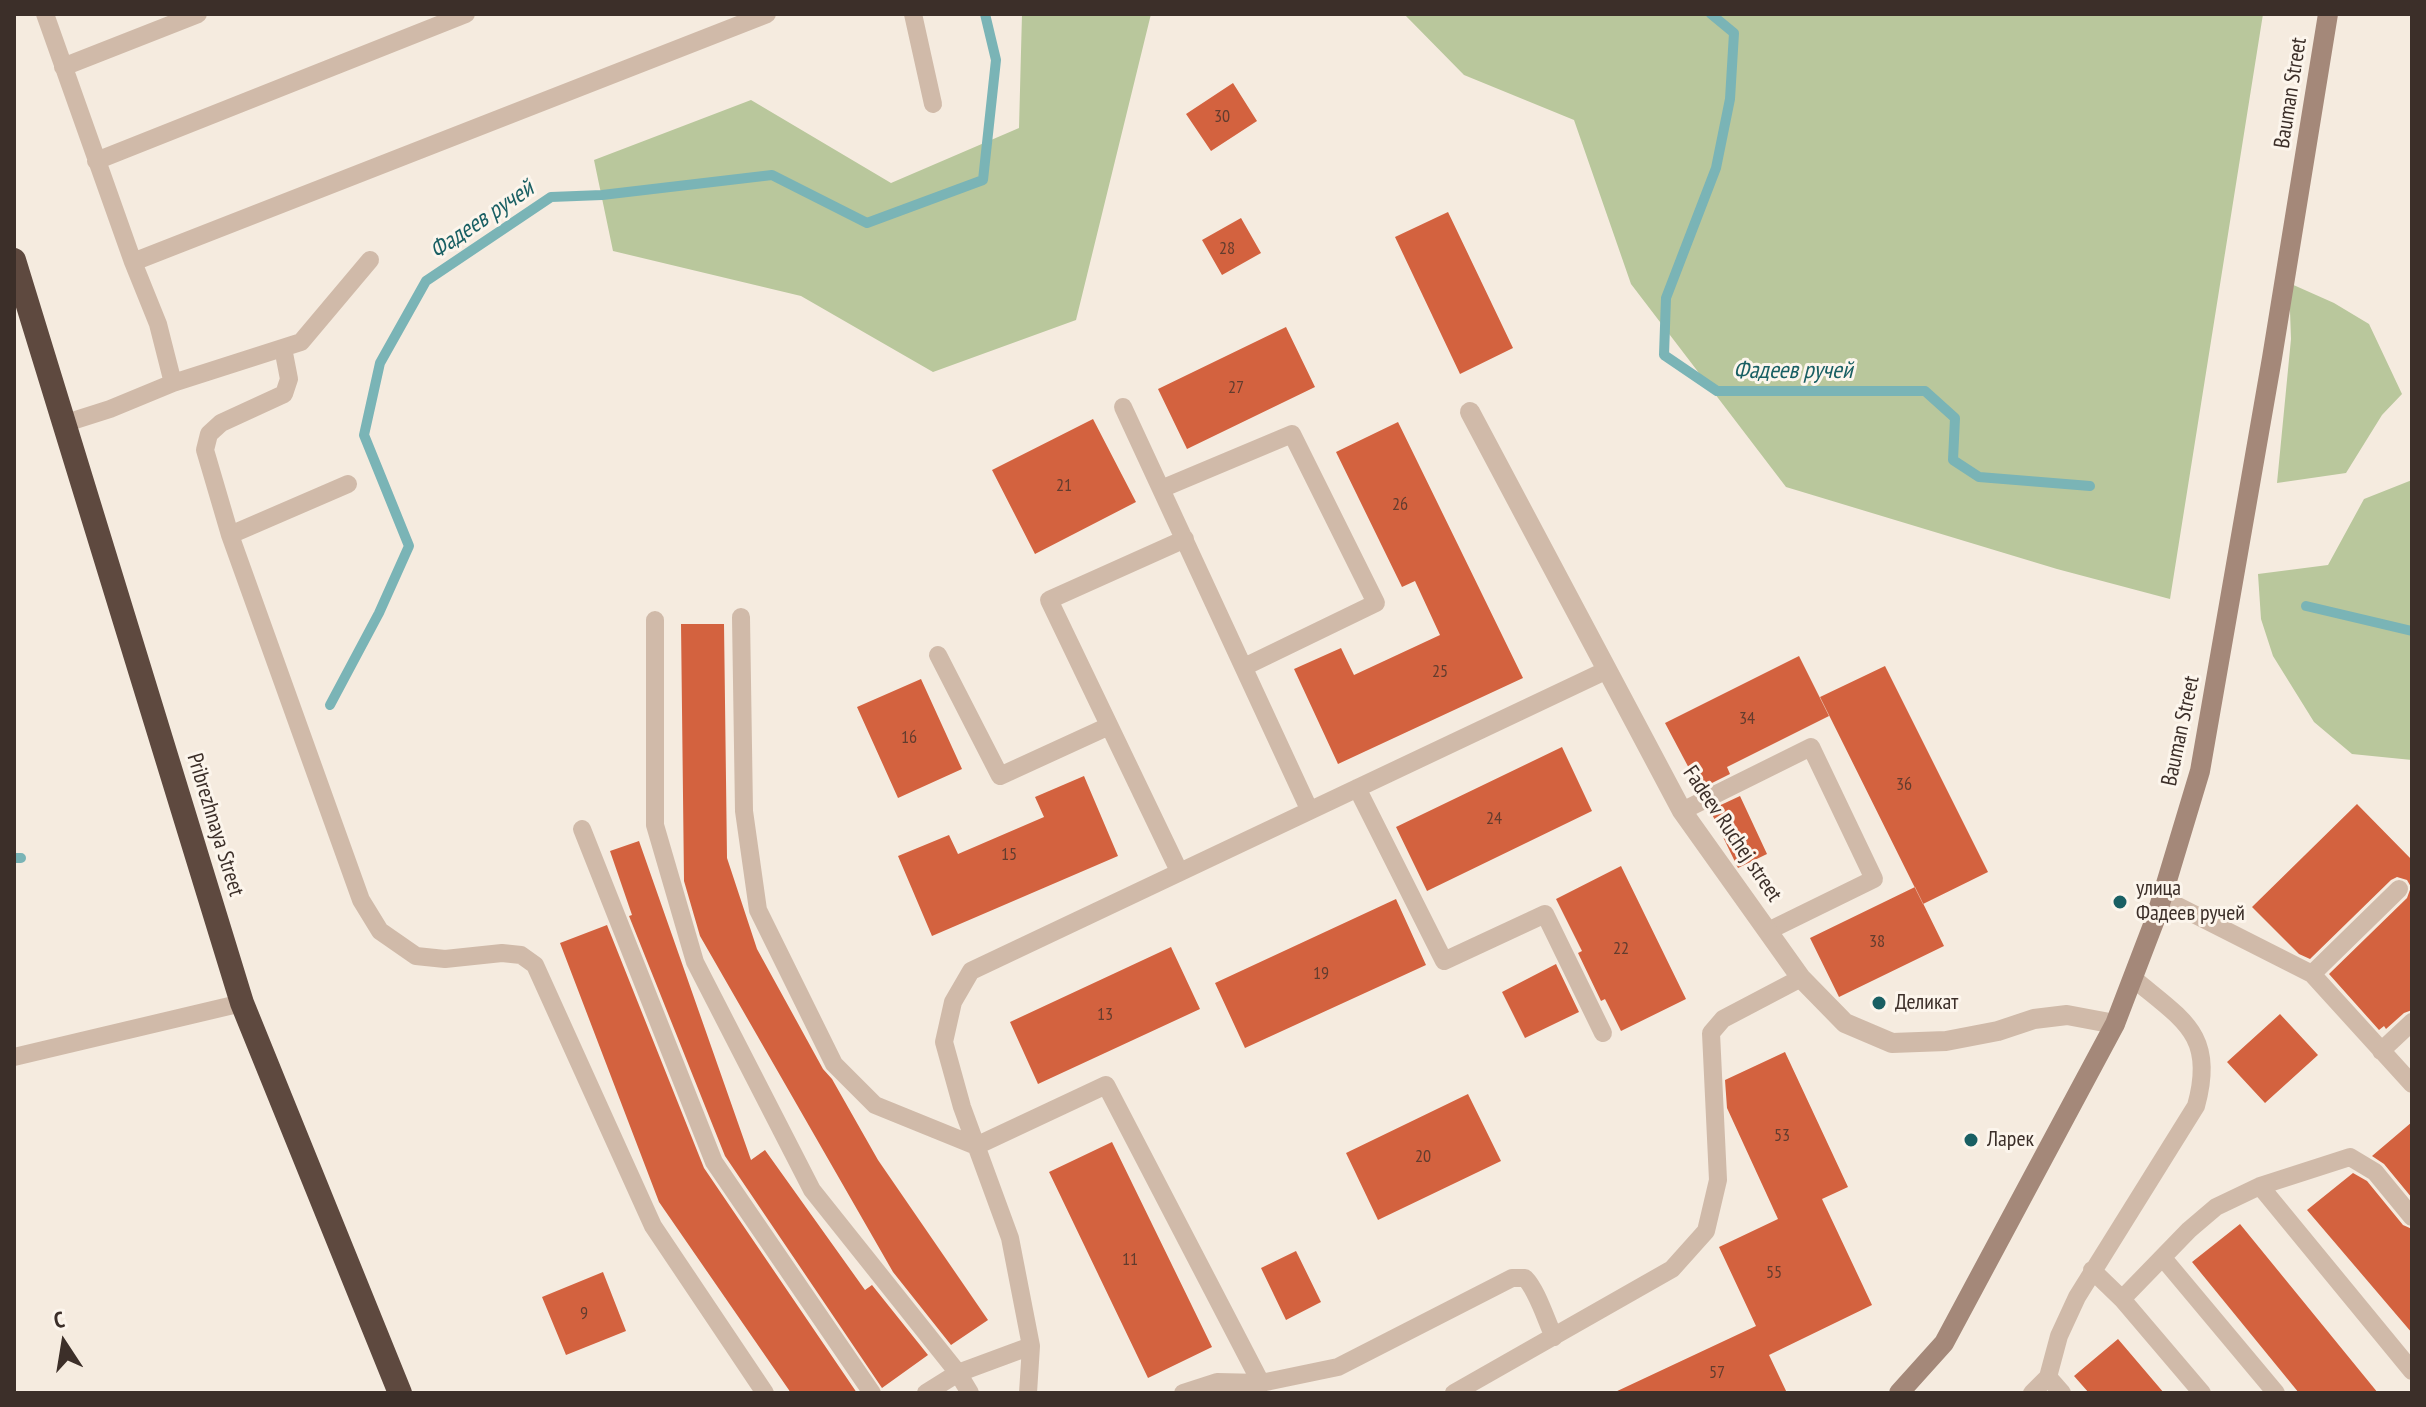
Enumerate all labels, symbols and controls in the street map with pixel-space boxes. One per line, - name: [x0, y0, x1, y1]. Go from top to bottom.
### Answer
- street label: Bauman Street: [2269, 36, 2313, 150]
- house number: 30: [1214, 106, 1230, 128]
- water label: Фадеев ручей: [425, 175, 539, 265]
- house number: 28: [1219, 238, 1235, 260]
- water label: Фадеев ручей: [1734, 357, 1852, 385]
- house number: 27: [1228, 377, 1244, 399]
- house number: 21: [1056, 475, 1072, 497]
- house number: 26: [1392, 494, 1408, 516]
- house number: 25: [1432, 661, 1448, 683]
- street label: Bauman Street: [2156, 674, 2206, 788]
- house number: 34: [1739, 708, 1755, 730]
- house number: 16: [901, 727, 917, 749]
- street label: Pribrezhnaya Street: [181, 750, 249, 900]
- street label: Fadeev Ruchej street: [1677, 761, 1787, 907]
- house number: 36: [1896, 774, 1912, 796]
- house number: 24: [1486, 808, 1502, 830]
- house number: 15: [1001, 844, 1017, 866]
- place label: улица Фадеев ручей: [2136, 876, 2245, 928]
- marker: улица Фадеев ручей: [2111, 893, 2129, 911]
- house number: 38: [1869, 931, 1885, 953]
- house number: 22: [1613, 938, 1629, 960]
- house number: 19: [1313, 963, 1329, 985]
- place label: Деликат: [1895, 990, 1958, 1016]
- marker: Деликат: [1870, 994, 1888, 1012]
- house number: 13: [1097, 1004, 1113, 1026]
- house number: 53: [1774, 1125, 1790, 1147]
- place label: Ларек: [1987, 1127, 2034, 1153]
- marker: Ларек: [1962, 1131, 1980, 1149]
- house number: 20: [1415, 1146, 1431, 1168]
- house number: 11: [1122, 1249, 1138, 1271]
- house number: 55: [1766, 1262, 1782, 1284]
- north arrow: [24, 1303, 104, 1383]
- house number: 9: [580, 1303, 588, 1325]
- text: С: [51, 1305, 67, 1334]
- house number: 57: [1709, 1362, 1725, 1384]

